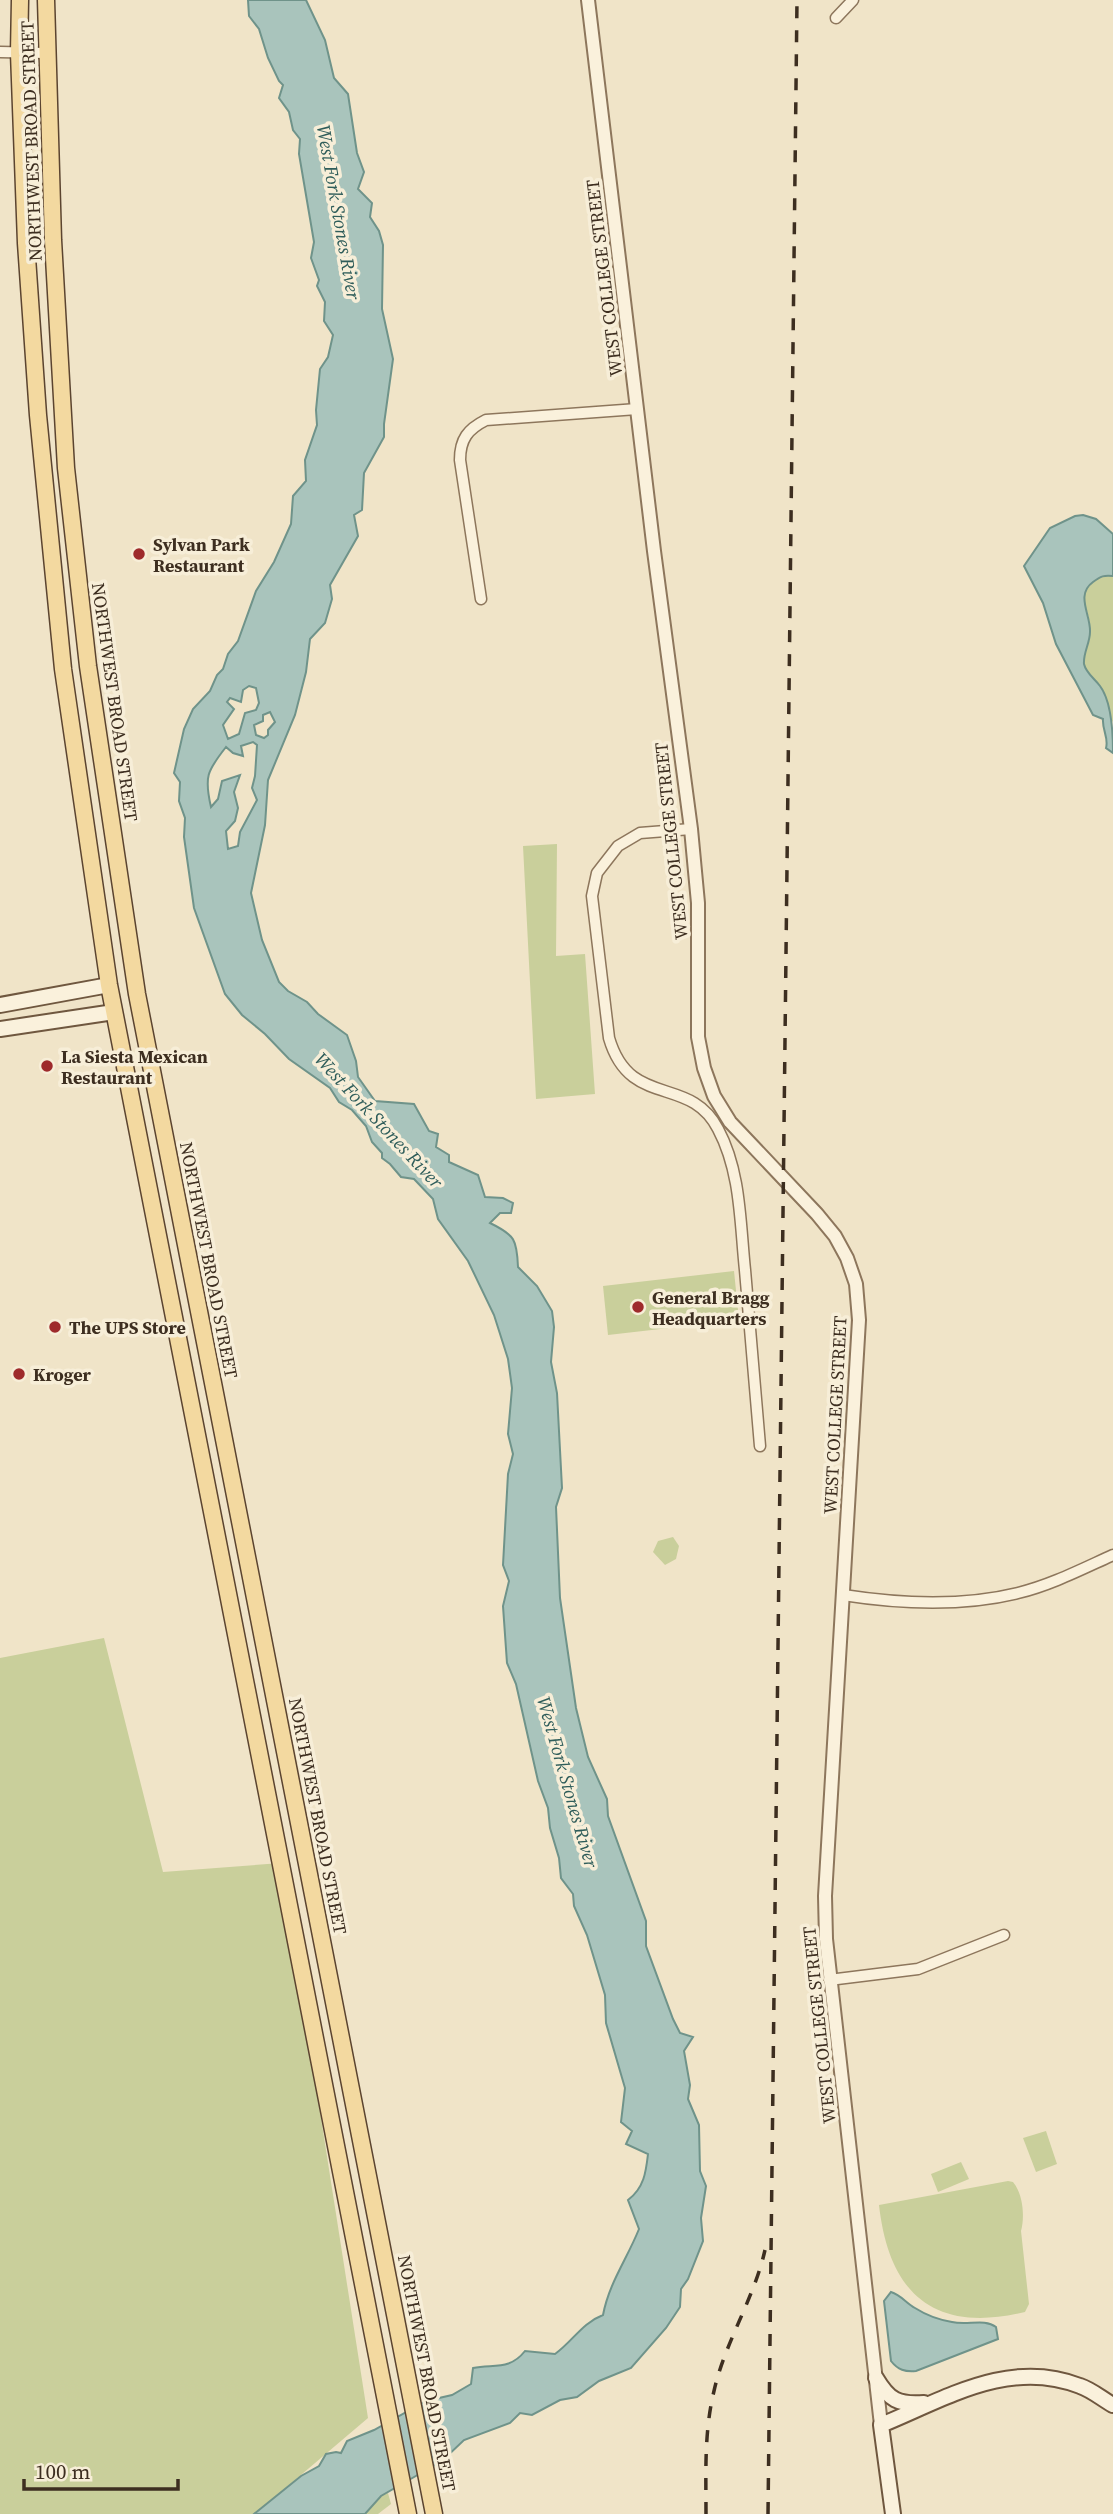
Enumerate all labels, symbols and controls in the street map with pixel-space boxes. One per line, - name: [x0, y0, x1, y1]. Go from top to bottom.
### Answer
- street label: NORTHWEST BROAD STREET: [14, 20, 48, 262]
- water label: West Fork Stones River: [311, 122, 367, 303]
- street label: WEST COLLEGE STREET: [579, 178, 629, 378]
- place label: Sylvan Park Restaurant: [153, 532, 250, 578]
- marker: Sylvan Park Restaurant: [131, 546, 147, 562]
- street label: NORTHWEST BROAD STREET: [86, 581, 144, 823]
- street label: WEST COLLEGE STREET: [648, 741, 694, 941]
- place label: La Siesta Mexican Restaurant: [61, 1044, 208, 1090]
- water label: West Fork Stones River: [309, 1046, 450, 1195]
- marker: La Siesta Mexican Restaurant: [39, 1058, 55, 1074]
- street label: NORTHWEST BROAD STREET: [174, 1140, 244, 1381]
- place label: General Bragg Headquarters: [652, 1285, 770, 1331]
- marker: General Bragg Headquarters: [630, 1299, 646, 1315]
- place label: The UPS Store: [69, 1315, 186, 1340]
- street label: WEST COLLEGE STREET: [817, 1315, 853, 1515]
- marker: The UPS Store: [47, 1319, 63, 1335]
- place label: Kroger: [33, 1362, 92, 1387]
- marker: Kroger: [11, 1366, 27, 1382]
- water label: West Fork Stones River: [531, 1693, 605, 1872]
- street label: NORTHWEST BROAD STREET: [283, 1696, 353, 1937]
- street label: WEST COLLEGE STREET: [796, 1925, 842, 2125]
- street label: NORTHWEST BROAD STREET: [392, 2253, 462, 2494]
- scale bar: [24, 2448, 178, 2492]
- text: 100 m: [35, 2457, 90, 2486]

